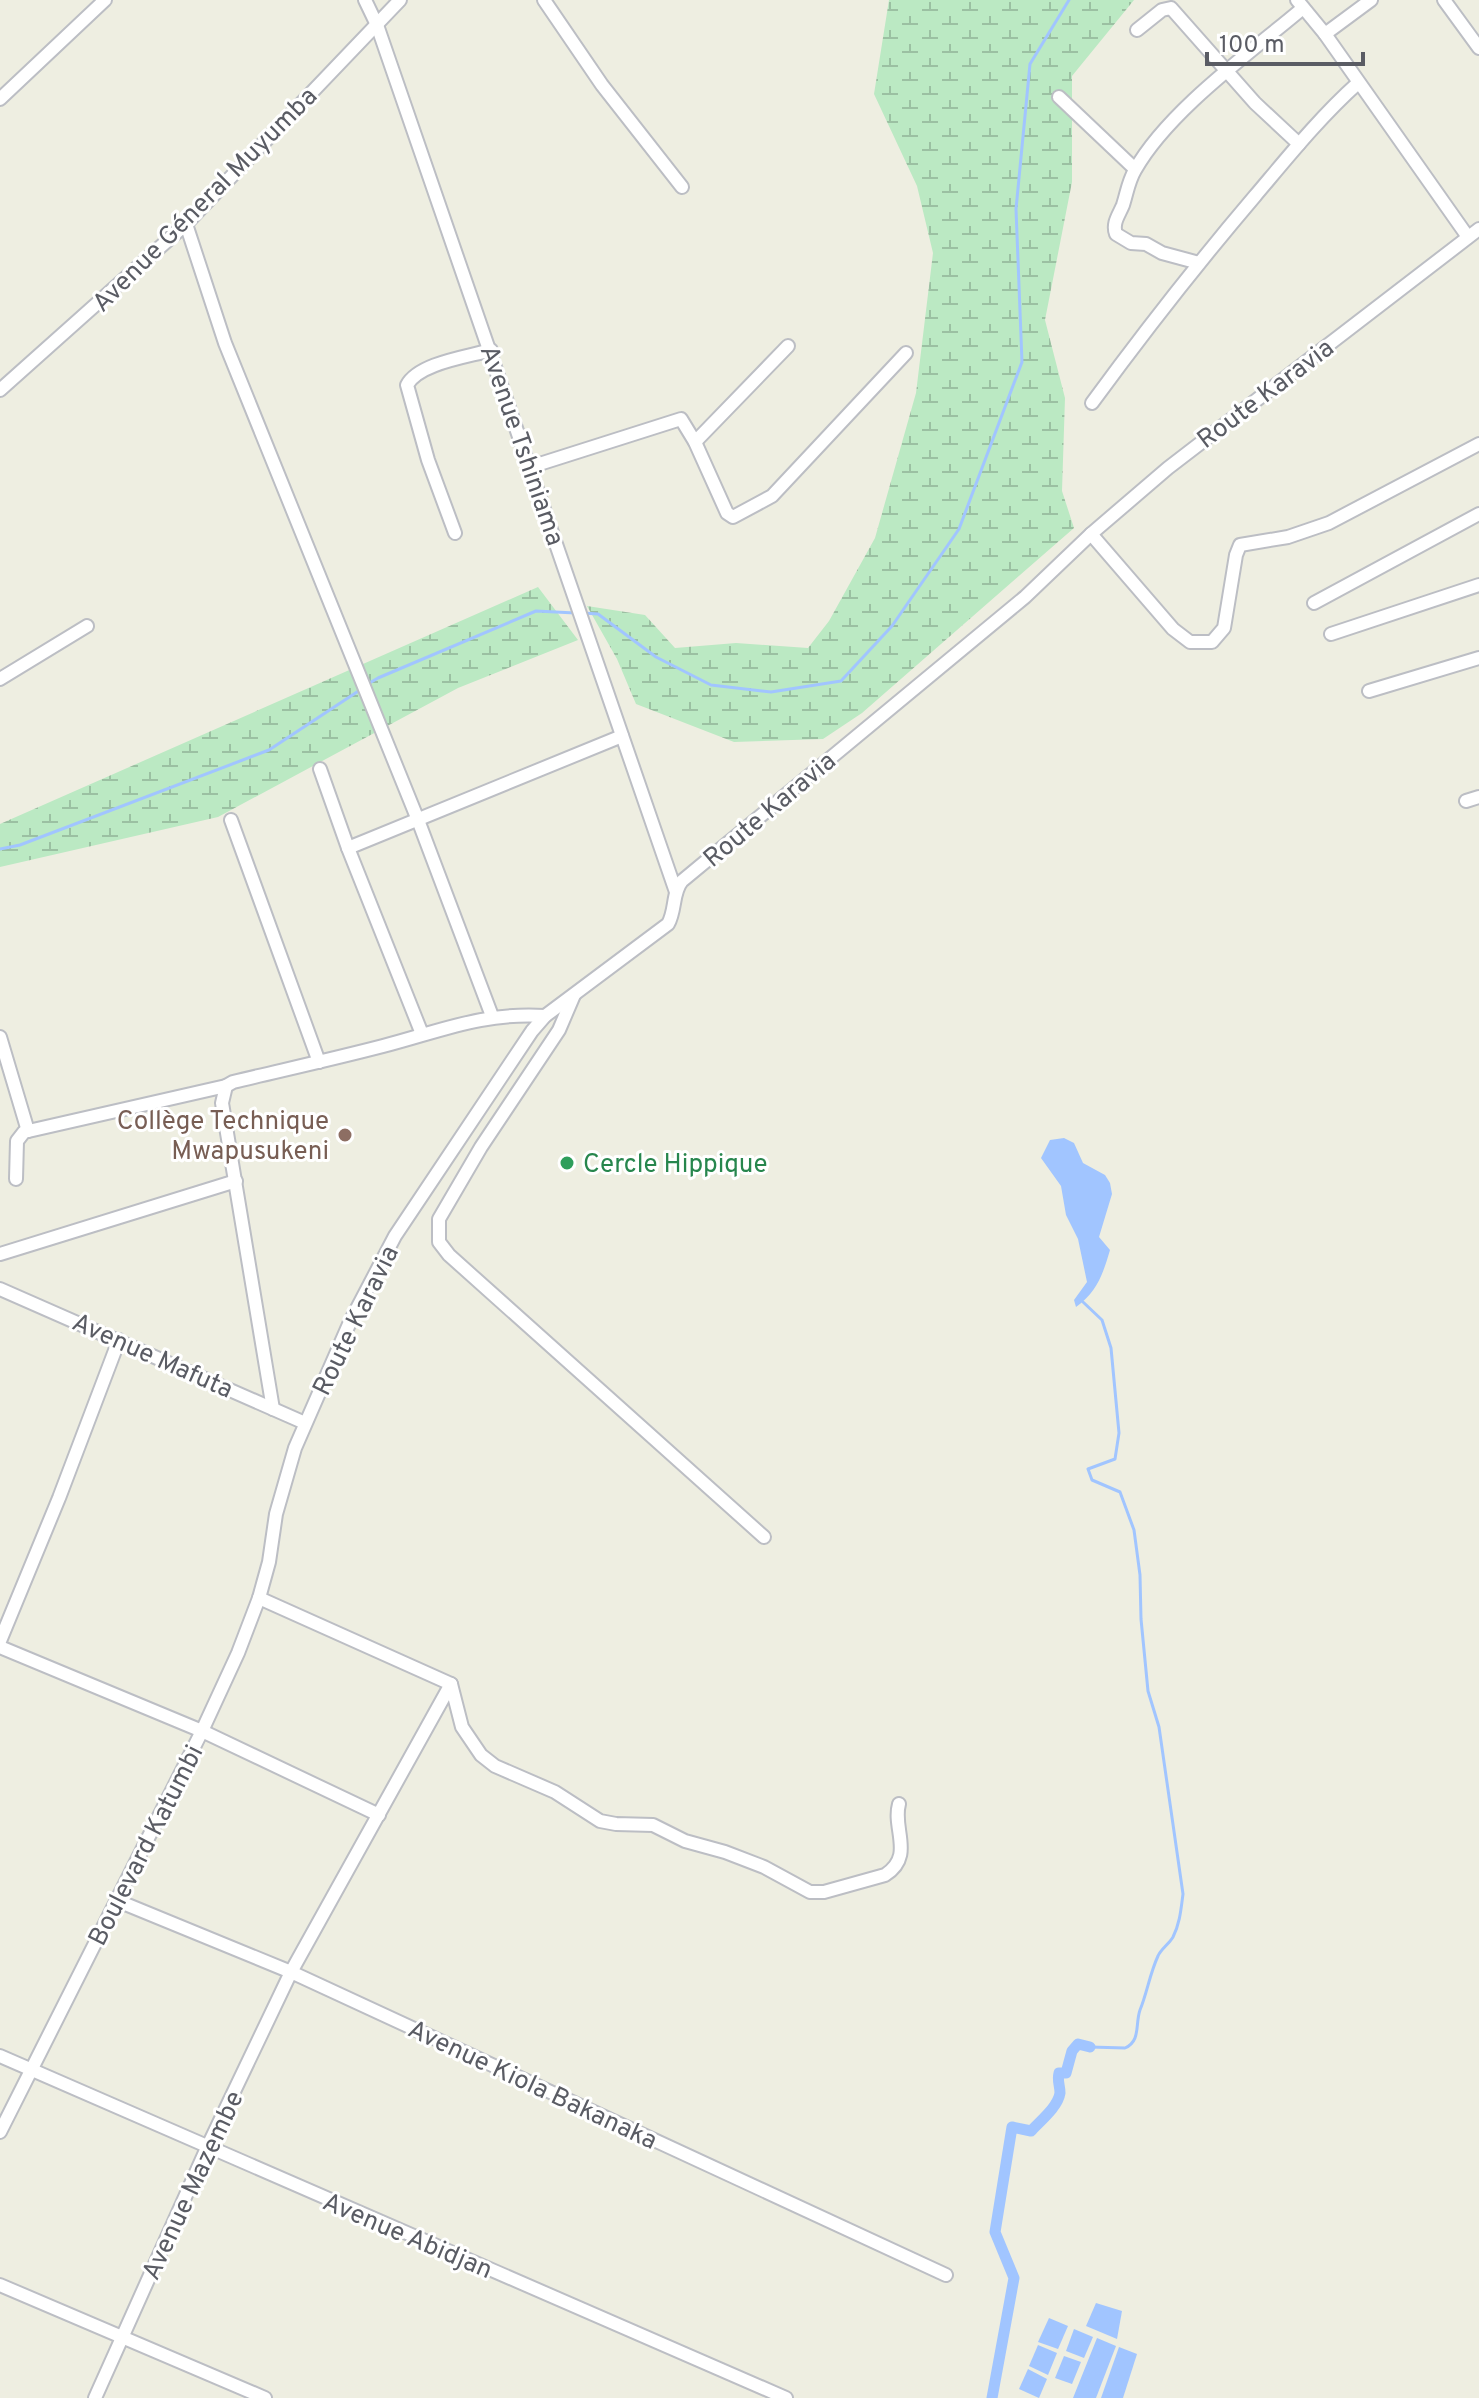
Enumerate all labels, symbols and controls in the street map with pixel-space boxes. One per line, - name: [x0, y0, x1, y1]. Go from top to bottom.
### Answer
- scale bar: [1207, 16, 1363, 66]
- text: 100 m: [1219, 31, 1285, 61]
- street label: Avenue Géneral Muyumba: [86, 81, 325, 320]
- street label: Route Karavia: [1191, 333, 1342, 457]
- street label: Avenue Tshiniama: [471, 341, 570, 550]
- street label: Route Karavia: [698, 746, 844, 876]
- place label: Collège Technique Mwapusukeni: [117, 1106, 329, 1169]
- marker: Collège Technique Mwapusukeni: [336, 1126, 354, 1144]
- place label: Cercle Hippique: [583, 1149, 767, 1182]
- marker: Cercle Hippique: [558, 1154, 576, 1172]
- street label: Route Karavia: [307, 1241, 408, 1402]
- street label: Avenue Mafuta: [66, 1307, 238, 1407]
- street label: Boulevard Katumbi: [82, 1740, 212, 1952]
- street label: Avenue Kiola Bakanaka: [402, 2014, 662, 2159]
- street label: Avenue Mazembe: [136, 2086, 253, 2286]
- street label: Avenue Abidjan: [317, 2187, 497, 2288]

